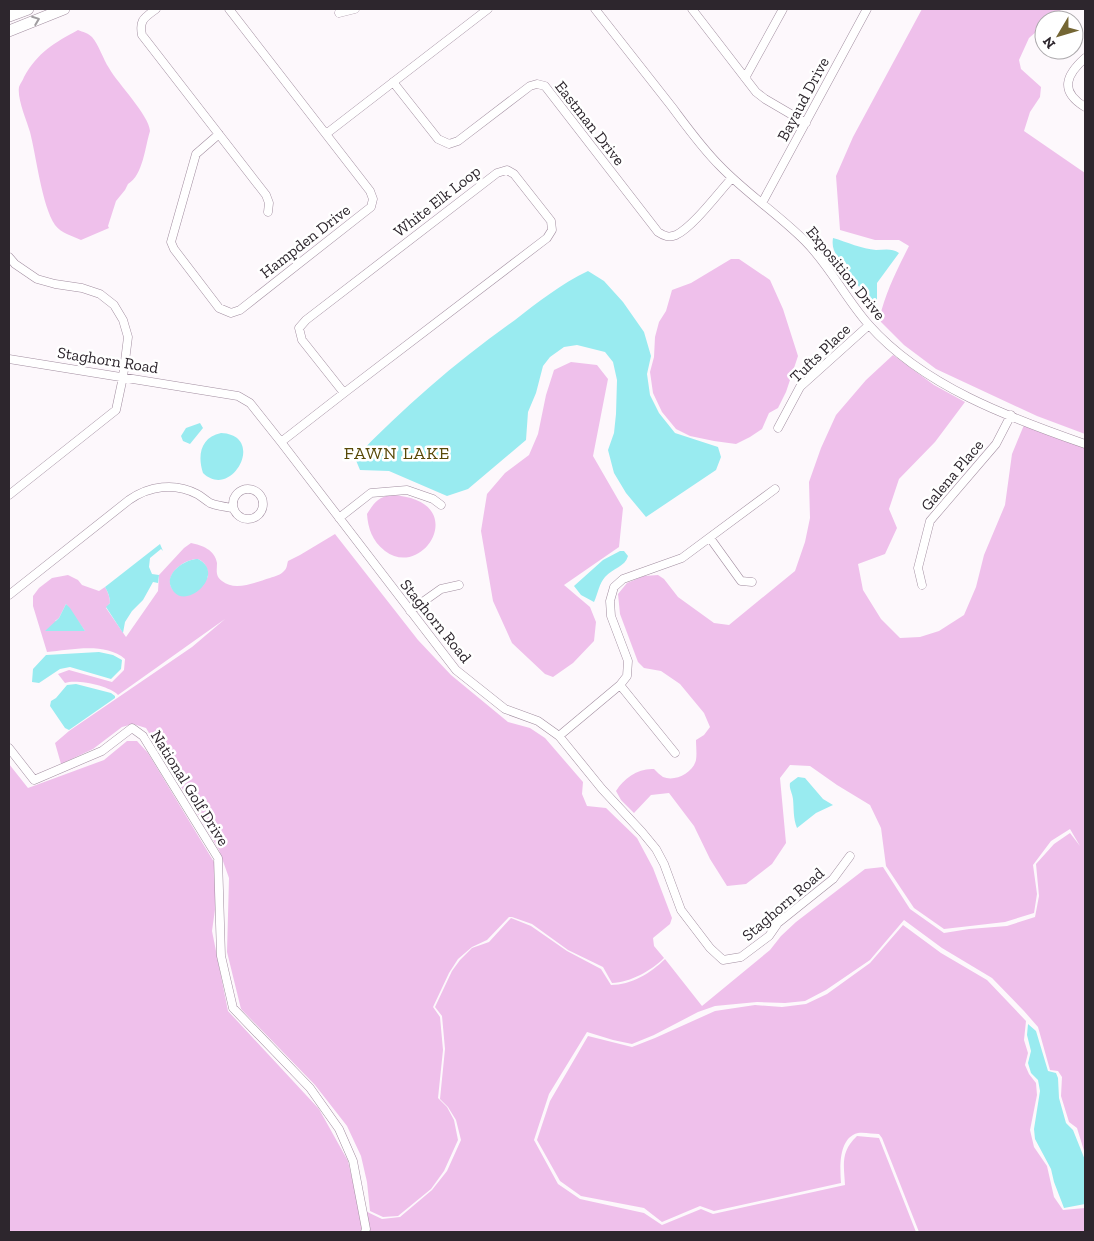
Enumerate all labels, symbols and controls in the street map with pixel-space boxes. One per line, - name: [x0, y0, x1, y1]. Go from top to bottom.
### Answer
- north arrow: [1034, 10, 1084, 60]
- one-way arrow: [32, 16, 40, 26]
- text: N: [1039, 33, 1059, 52]
- street label: Bayaud Drive: [773, 54, 833, 144]
- street label: Eastman Drive: [551, 77, 629, 169]
- street label: White Elk Loop: [390, 161, 484, 241]
- street label: Hampden Drive: [256, 200, 354, 282]
- street label: Exposition Drive: [802, 222, 890, 324]
- street label: Tufts Place: [786, 320, 854, 386]
- street label: Staghorn Road: [56, 343, 160, 377]
- street label: Galena Place: [917, 436, 987, 514]
- district label: FAWN LAKE: [344, 442, 450, 464]
- street label: Staghorn Road: [397, 575, 476, 667]
- street label: National Golf Drive: [147, 727, 233, 849]
- street label: Staghorn Road: [738, 863, 828, 945]

